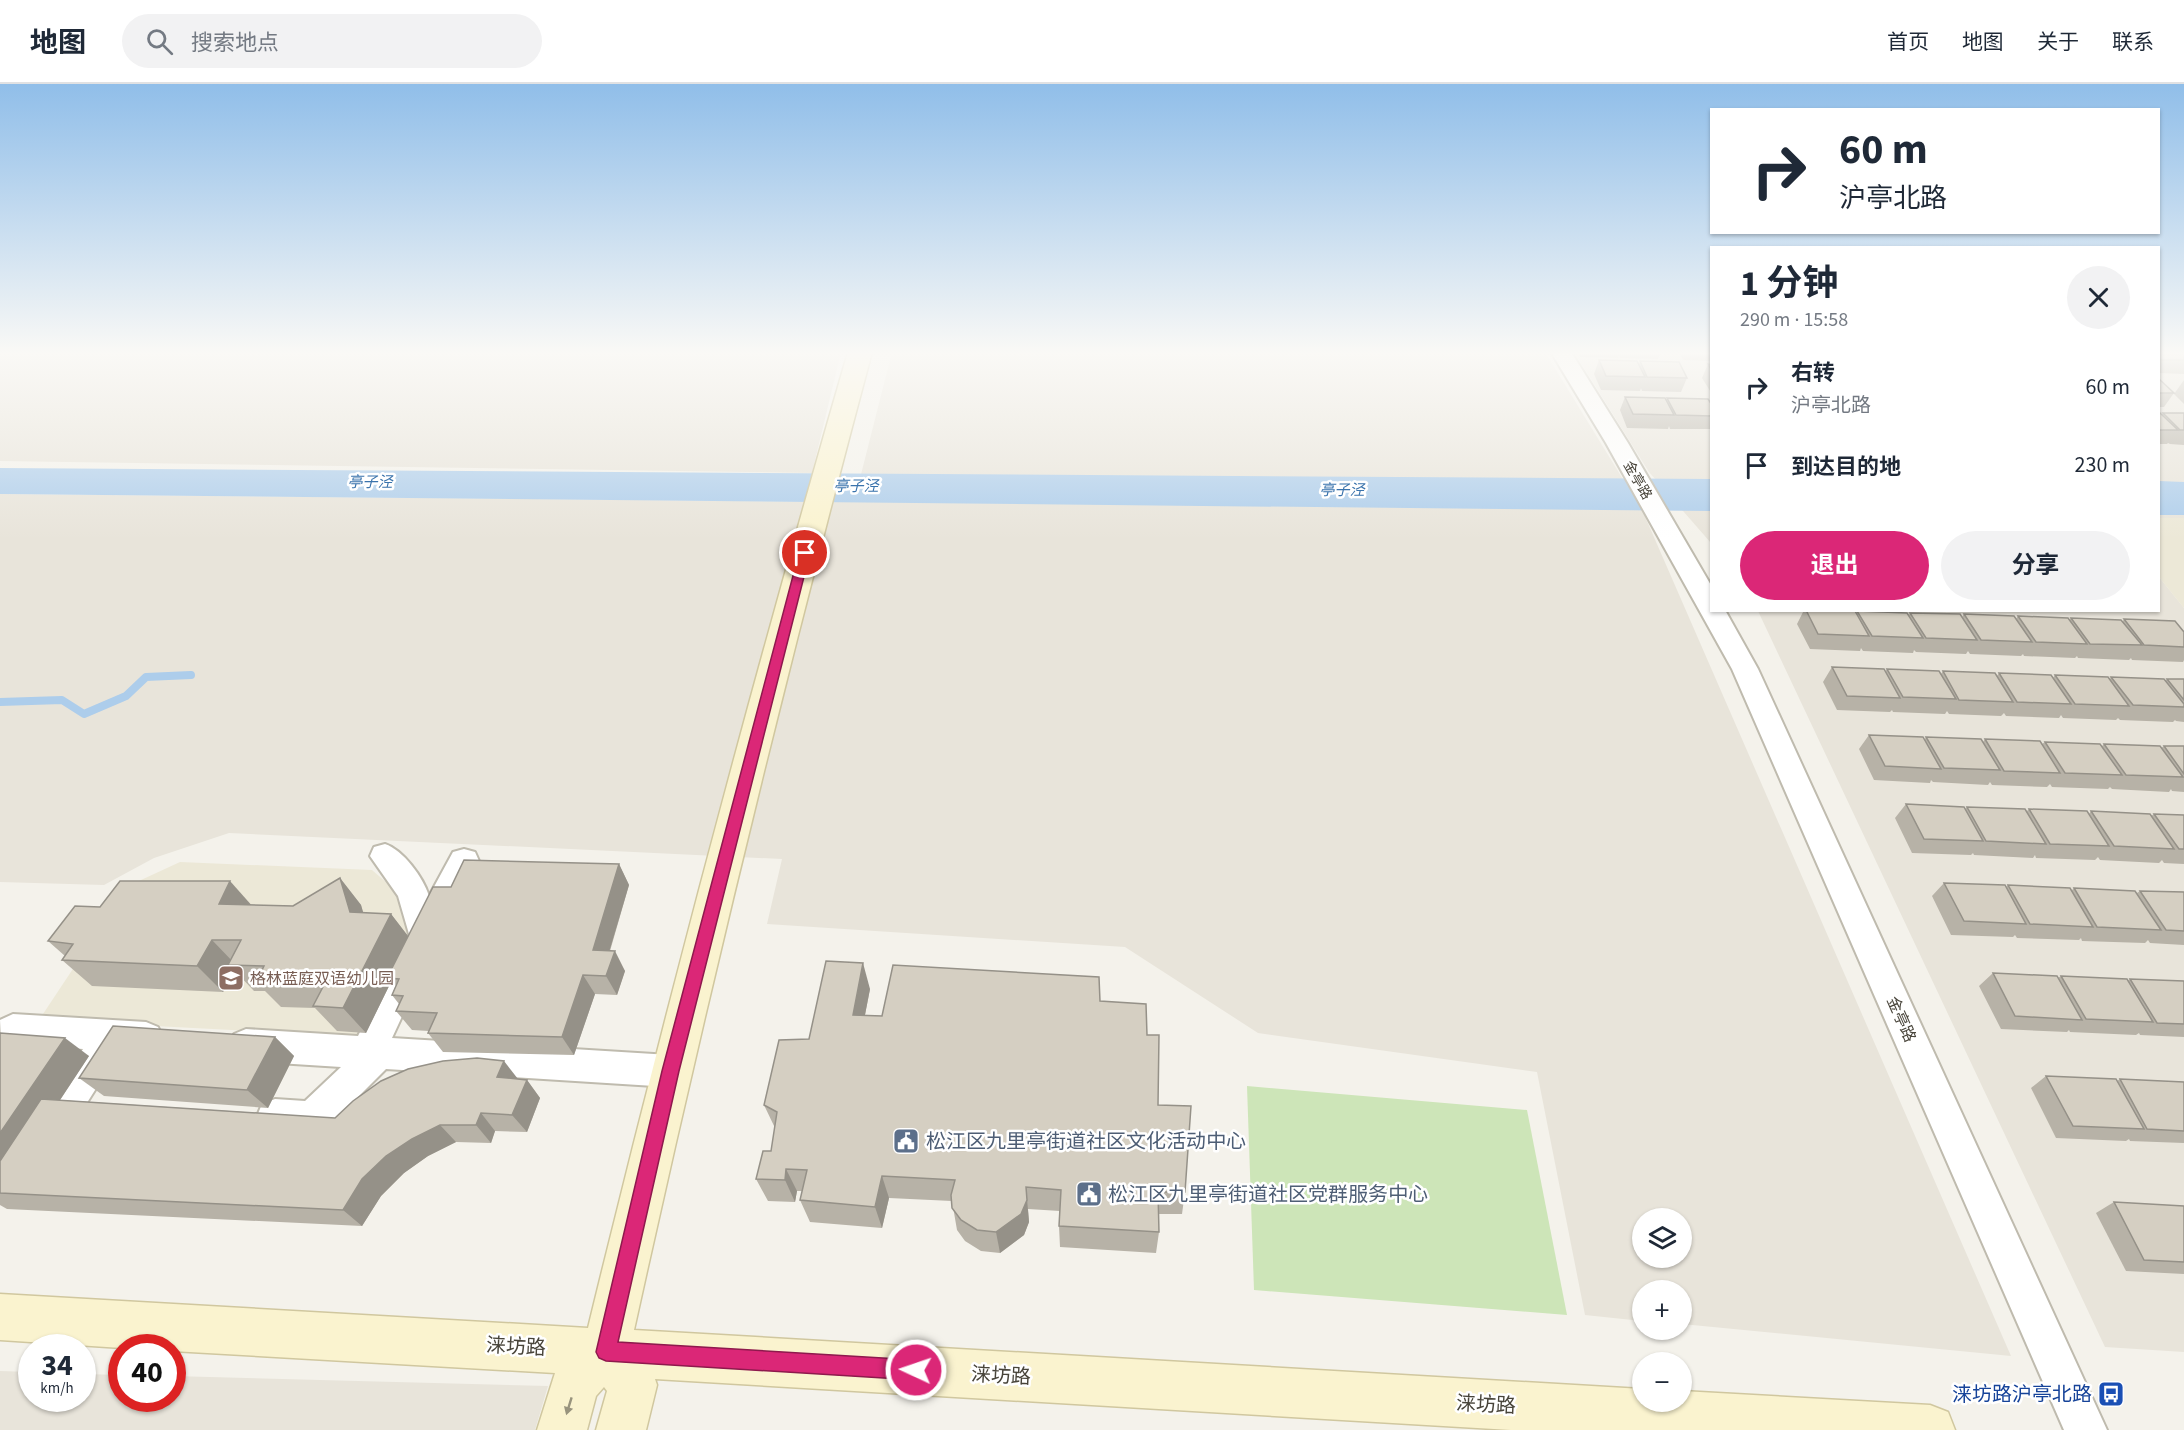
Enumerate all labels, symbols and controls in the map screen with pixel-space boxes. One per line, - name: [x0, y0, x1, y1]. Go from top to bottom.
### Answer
- search box: [122, 14, 542, 68]
- text: 地图: [30, 23, 86, 63]
- icon: search: [143, 25, 176, 58]
- text: 搜索地点: [191, 27, 279, 59]
- text: 首页: [1887, 27, 1929, 57]
- text: 地图: [1962, 27, 2004, 57]
- text: 关于: [2037, 27, 2079, 57]
- text: 联系: [2112, 27, 2154, 57]
- text: 60 m: [1839, 120, 1928, 180]
- icon: right: [1740, 132, 1818, 210]
- text: 沪亭北路: [1839, 179, 1947, 218]
- text: 1 分钟: [1740, 258, 1838, 309]
- button: close: [2067, 266, 2130, 329]
- text: 290 m · 15:58: [1740, 306, 1848, 334]
- text: 右转: [1791, 357, 1835, 389]
- icon: right: [1740, 371, 1773, 404]
- text: 60 m: [2085, 371, 2130, 403]
- text: 沪亭北路: [1791, 392, 1871, 420]
- icon: arrive: [1740, 449, 1773, 482]
- text: 230 m: [2075, 449, 2130, 481]
- text: 到达目的地: [1791, 451, 1901, 483]
- street label: 金亭路: [1618, 457, 1656, 504]
- water label: 亭子泾: [347, 472, 394, 493]
- water label: 亭子泾: [833, 476, 880, 497]
- water label: 亭子泾: [1319, 480, 1366, 501]
- pin: [779, 527, 830, 578]
- button: 退出: [1740, 531, 1929, 600]
- button: 分享: [1941, 531, 2130, 600]
- icon: arrive: [788, 536, 821, 569]
- school or university icon: 格林蓝庭双语幼儿园: [216, 963, 246, 993]
- place label: 格林蓝庭双语幼儿园: [250, 968, 394, 990]
- street label: 金亭路: [1881, 993, 1921, 1046]
- public building icon: 松江区九里亭街道社区文化活动中心: [891, 1126, 921, 1156]
- place label: 松江区九里亭街道社区文化活动中心: [926, 1128, 1246, 1156]
- public building icon: 松江区九里亭街道社区党群服务中心: [1074, 1179, 1104, 1209]
- place label: 松江区九里亭街道社区党群服务中心: [1108, 1181, 1428, 1209]
- map controls: [1632, 1208, 1692, 1412]
- button: layers: [1632, 1208, 1692, 1268]
- button: +: [1632, 1280, 1692, 1340]
- street label: 涞坊路: [485, 1331, 547, 1363]
- speed limit sign: 40: [108, 1334, 186, 1412]
- position arrow: [884, 1338, 948, 1402]
- text: 34: [41, 1344, 73, 1387]
- button: −: [1632, 1352, 1692, 1412]
- street label: 涞坊路: [970, 1360, 1032, 1392]
- text: km/h: [40, 1378, 74, 1399]
- bus stop icon: 涞坊路沪亭北路: [2096, 1379, 2126, 1409]
- place label: 涞坊路沪亭北路: [1952, 1381, 2092, 1409]
- street label: 涞坊路: [1455, 1389, 1517, 1421]
- one-way arrow: [564, 1397, 573, 1415]

